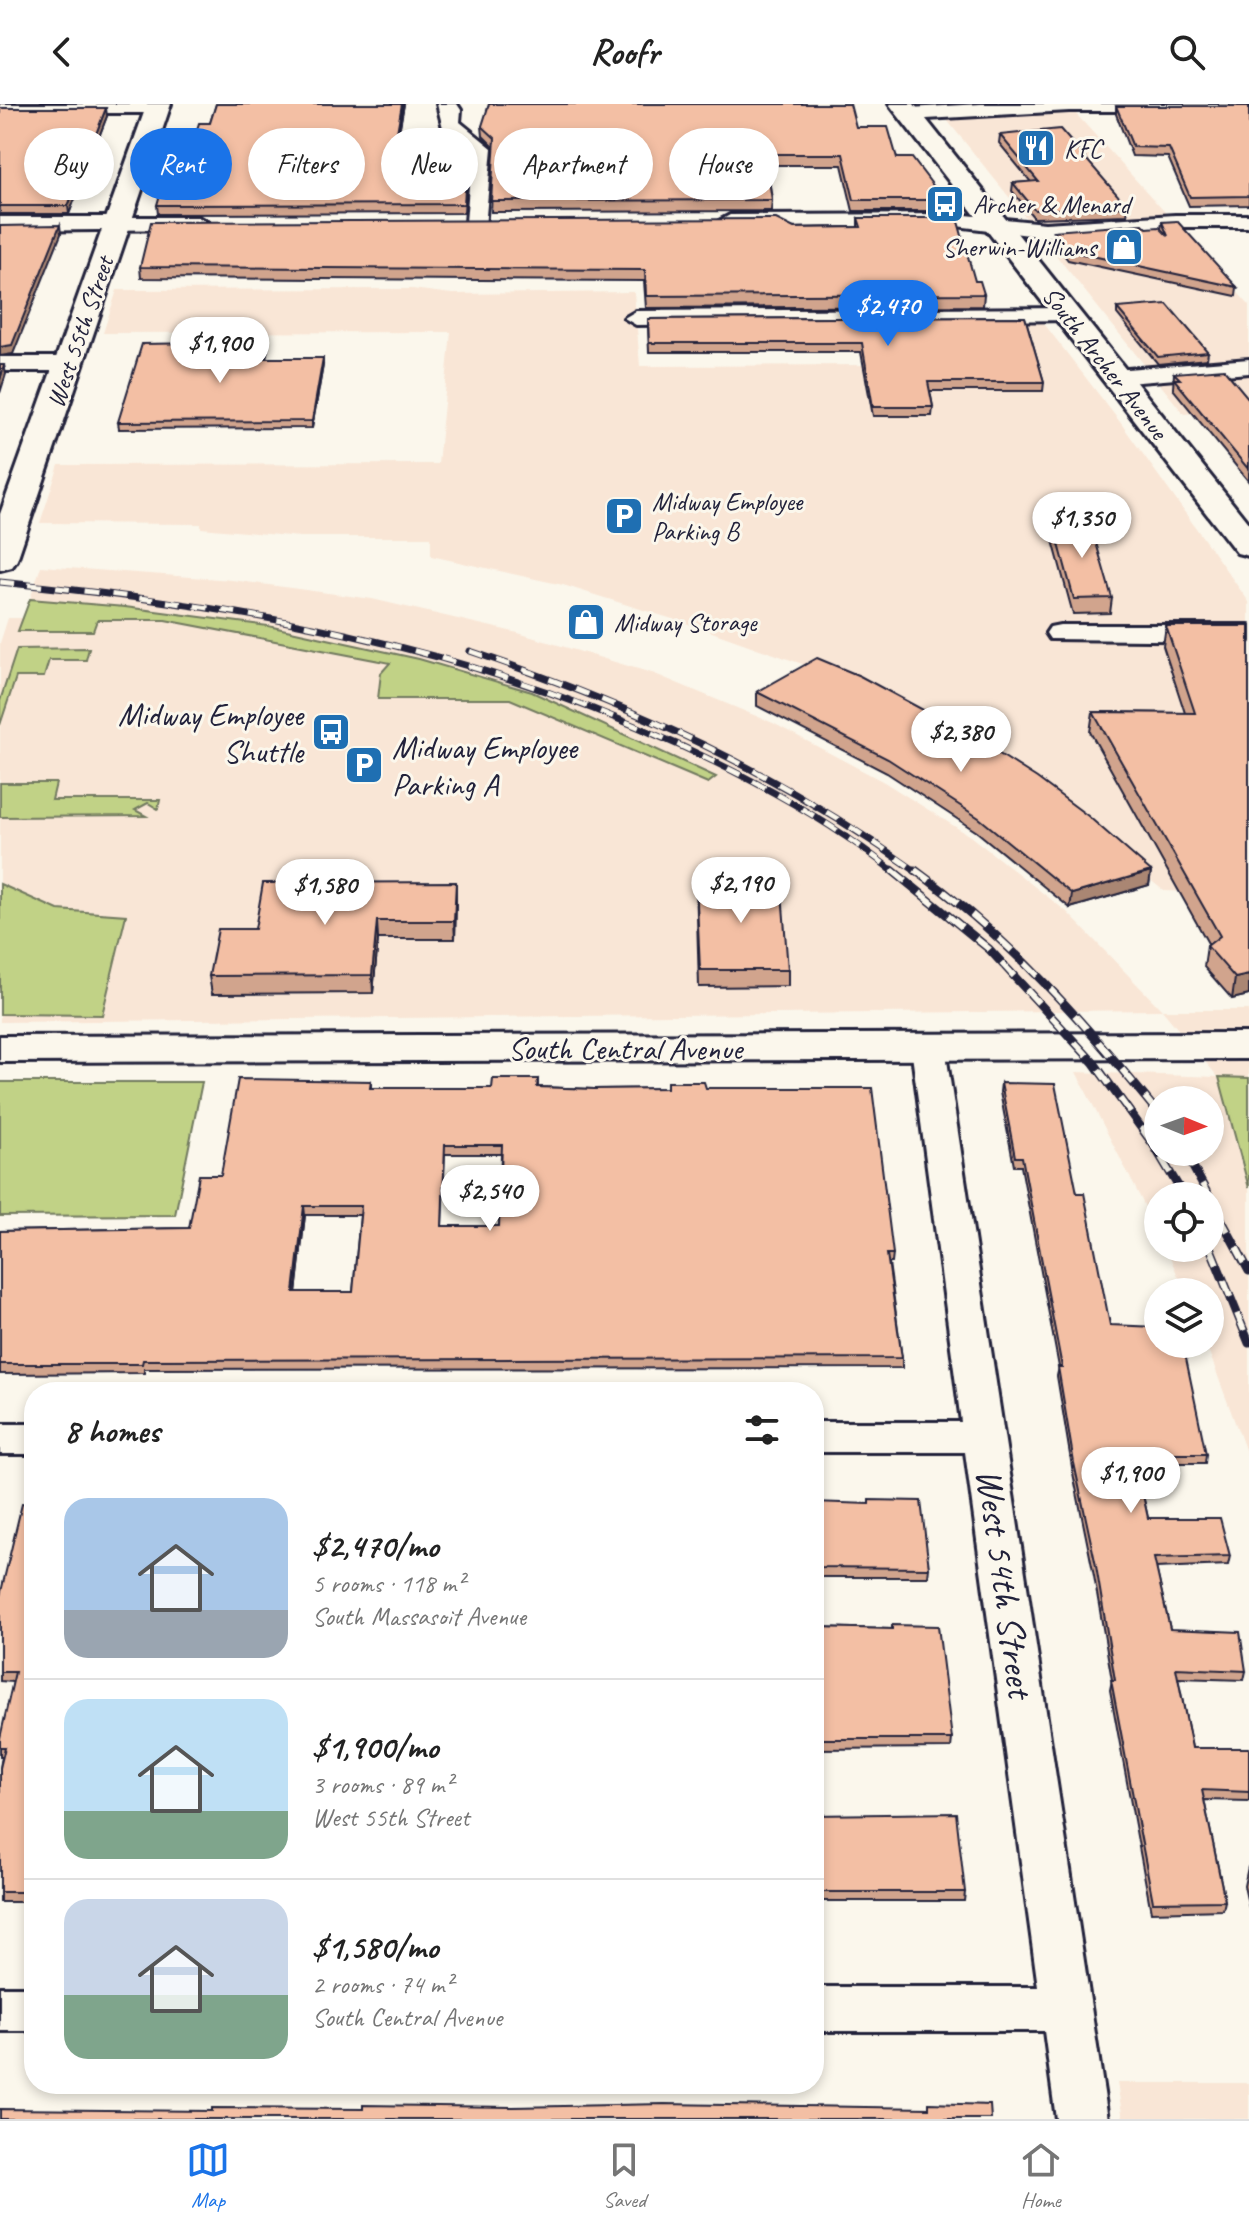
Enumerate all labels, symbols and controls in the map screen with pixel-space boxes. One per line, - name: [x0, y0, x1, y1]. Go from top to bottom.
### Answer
- text: Roofr: [590, 29, 659, 75]
- icon: back: [40, 30, 84, 74]
- icon: search: [1165, 30, 1209, 74]
- restaurant icon: KFC: [1015, 127, 1057, 169]
- chip: Buy: [24, 128, 114, 200]
- chip: Rent: [130, 128, 232, 200]
- chip: Filters: [248, 128, 365, 200]
- chip: New: [381, 128, 478, 200]
- chip: Apartment: [494, 128, 653, 200]
- chip: House: [669, 128, 779, 200]
- place label: KFC: [1064, 132, 1105, 165]
- bus stop icon: Archer & Menard: [924, 183, 966, 225]
- place label: Archer & Menard: [973, 188, 1134, 221]
- shop icon: Sherwin-Williams: [1103, 226, 1145, 268]
- place label: Sherwin-Williams: [942, 231, 1098, 264]
- street label: West 55th Street: [39, 250, 122, 412]
- pin: $2,470: [823, 280, 953, 348]
- street label: South Archer Avenue: [1035, 280, 1177, 448]
- text: $2,470: [856, 289, 920, 322]
- pin: $1,900: [155, 317, 285, 385]
- text: $1,900: [188, 326, 252, 359]
- place label: Midway Employee Parking B: [652, 485, 804, 548]
- pin: $1,350: [1017, 492, 1147, 560]
- parking icon: Midway Employee Parking B: [603, 495, 645, 537]
- text: $1,350: [1050, 501, 1114, 534]
- shop icon: Midway Storage: [565, 601, 607, 643]
- place label: Midway Storage: [614, 606, 758, 639]
- place label: Midway Employee Shuttle: [118, 694, 306, 772]
- pin: $2,380: [896, 706, 1026, 774]
- bus stop icon: Midway Employee Shuttle: [310, 711, 352, 753]
- text: $2,380: [929, 715, 993, 748]
- place label: Midway Employee Parking A: [392, 727, 580, 805]
- parking icon: Midway Employee Parking A: [343, 744, 385, 786]
- pin: $2,190: [676, 857, 806, 925]
- pin: $1,580: [260, 859, 390, 927]
- text: $2,190: [709, 866, 773, 899]
- text: $1,580: [293, 868, 357, 901]
- street label: South Central Avenue: [508, 1028, 745, 1069]
- north arrow: [1144, 1086, 1224, 1166]
- map controls: [1144, 1086, 1224, 1358]
- pin: $2,540: [425, 1165, 555, 1233]
- text: $2,540: [458, 1174, 522, 1207]
- button: locate: [1144, 1182, 1224, 1262]
- button: layers: [1144, 1278, 1224, 1358]
- icon: filters: [740, 1408, 784, 1452]
- text: 8 homes: [64, 1409, 160, 1452]
- pin: $1,900: [1066, 1447, 1196, 1515]
- text: $1,900: [1099, 1456, 1163, 1489]
- street label: West 54th Street: [966, 1466, 1045, 1704]
- text: $2,470/mo: [312, 1524, 439, 1567]
- icon: home: [128, 1530, 224, 1626]
- text: 5 rooms · 118 m²: [312, 1567, 464, 1600]
- text: South Massasoit Avenue: [312, 1600, 526, 1633]
- text: $1,900/mo: [312, 1725, 438, 1768]
- icon: home: [128, 1731, 224, 1827]
- text: 3 rooms · 89 m²: [312, 1768, 453, 1801]
- text: West 55th Street: [312, 1801, 469, 1834]
- text: $1,580/mo: [312, 1925, 438, 1968]
- icon: home: [128, 1931, 224, 2027]
- text: 2 rooms · 74 m²: [312, 1968, 453, 2001]
- text: South Central Avenue: [312, 2001, 502, 2034]
- tab: Map: [186, 2138, 230, 2214]
- tab: Saved: [602, 2138, 646, 2214]
- tab: Home: [1019, 2138, 1063, 2214]

